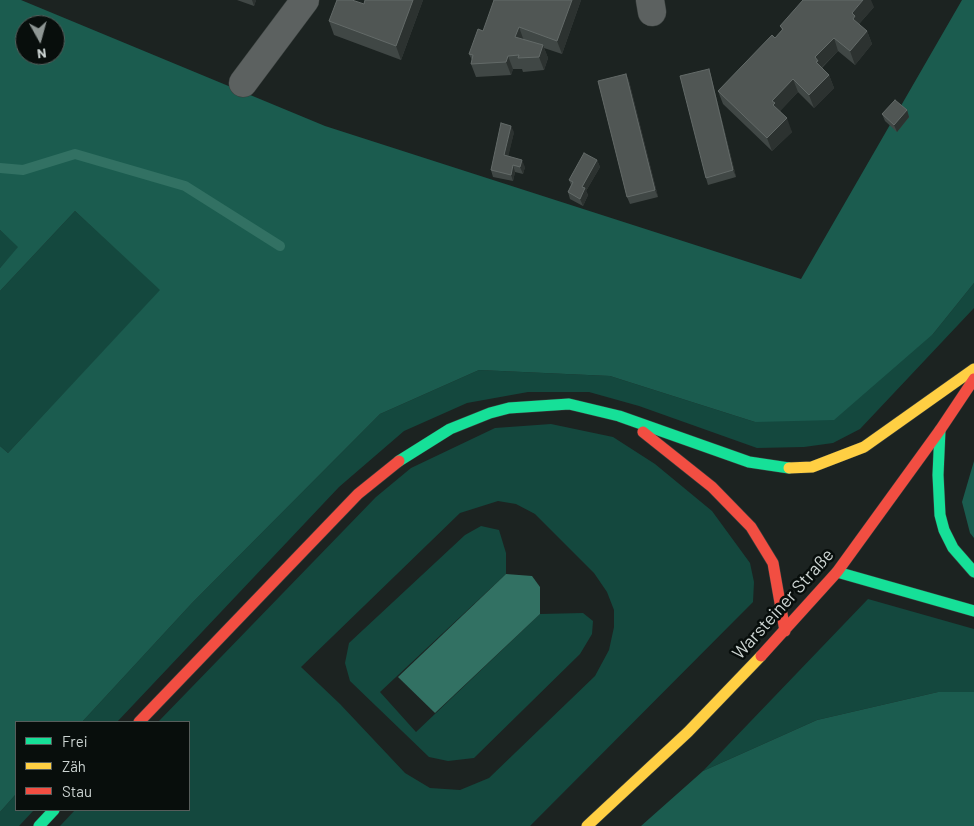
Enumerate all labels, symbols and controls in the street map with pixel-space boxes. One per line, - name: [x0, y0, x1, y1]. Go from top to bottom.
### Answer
- north arrow: [15, 15, 65, 65]
- text: N: [36, 45, 47, 63]
- street label: Warsteiner Straße: [728, 544, 838, 664]
- legend: [15, 721, 190, 811]
- text: Frei: [62, 732, 88, 750]
- text: Zäh: [62, 757, 86, 775]
- text: Stau: [62, 782, 92, 800]

